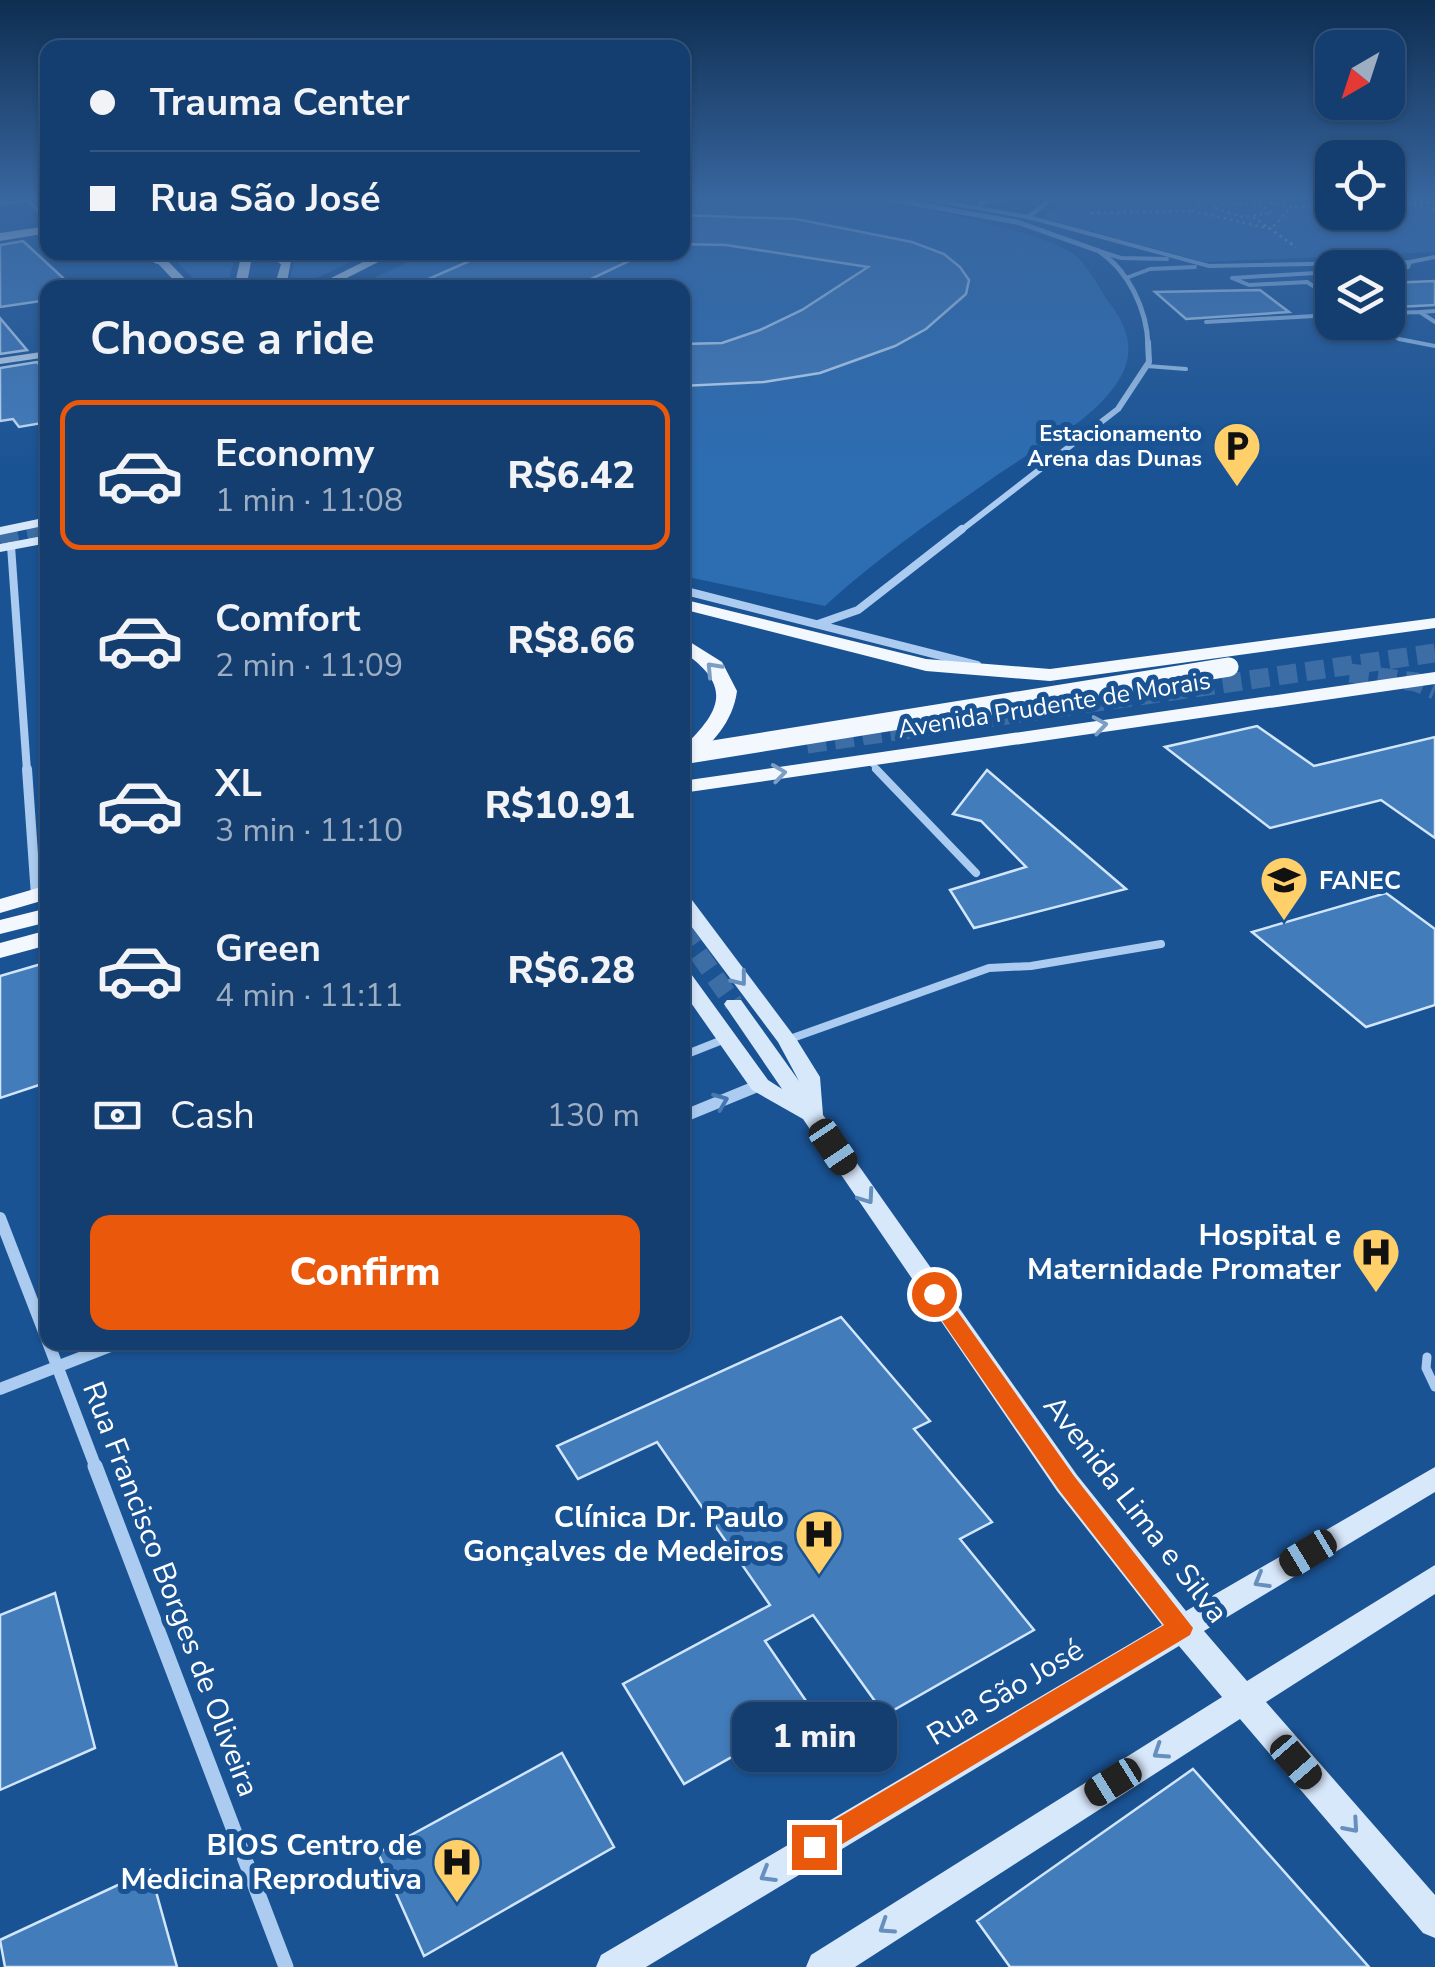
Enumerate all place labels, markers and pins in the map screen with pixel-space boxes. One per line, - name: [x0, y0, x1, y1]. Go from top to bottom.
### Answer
- place label: Estacionamento Arena das Dunas: [1027, 419, 1202, 474]
- parking icon: Estacionamento Arena das Dunas: [1211, 420, 1263, 488]
- school or university icon: FANEC: [1258, 854, 1310, 922]
- place label: FANEC: [1319, 864, 1401, 898]
- place label: Hospital e Maternidade Promater: [1027, 1215, 1341, 1290]
- hospital icon: Hospital e Maternidade Promater: [1350, 1226, 1402, 1294]
- place label: Clínica Dr. Paulo Gonçalves de Medeiros: [463, 1497, 784, 1572]
- hospital icon: Clínica Dr. Paulo Gonçalves de Medeiros: [793, 1508, 845, 1576]
- place label: BIOS Centro de Medicina Reprodutiva: [120, 1825, 422, 1900]
- hospital icon: BIOS Centro de Medicina Reprodutiva: [431, 1836, 483, 1904]

